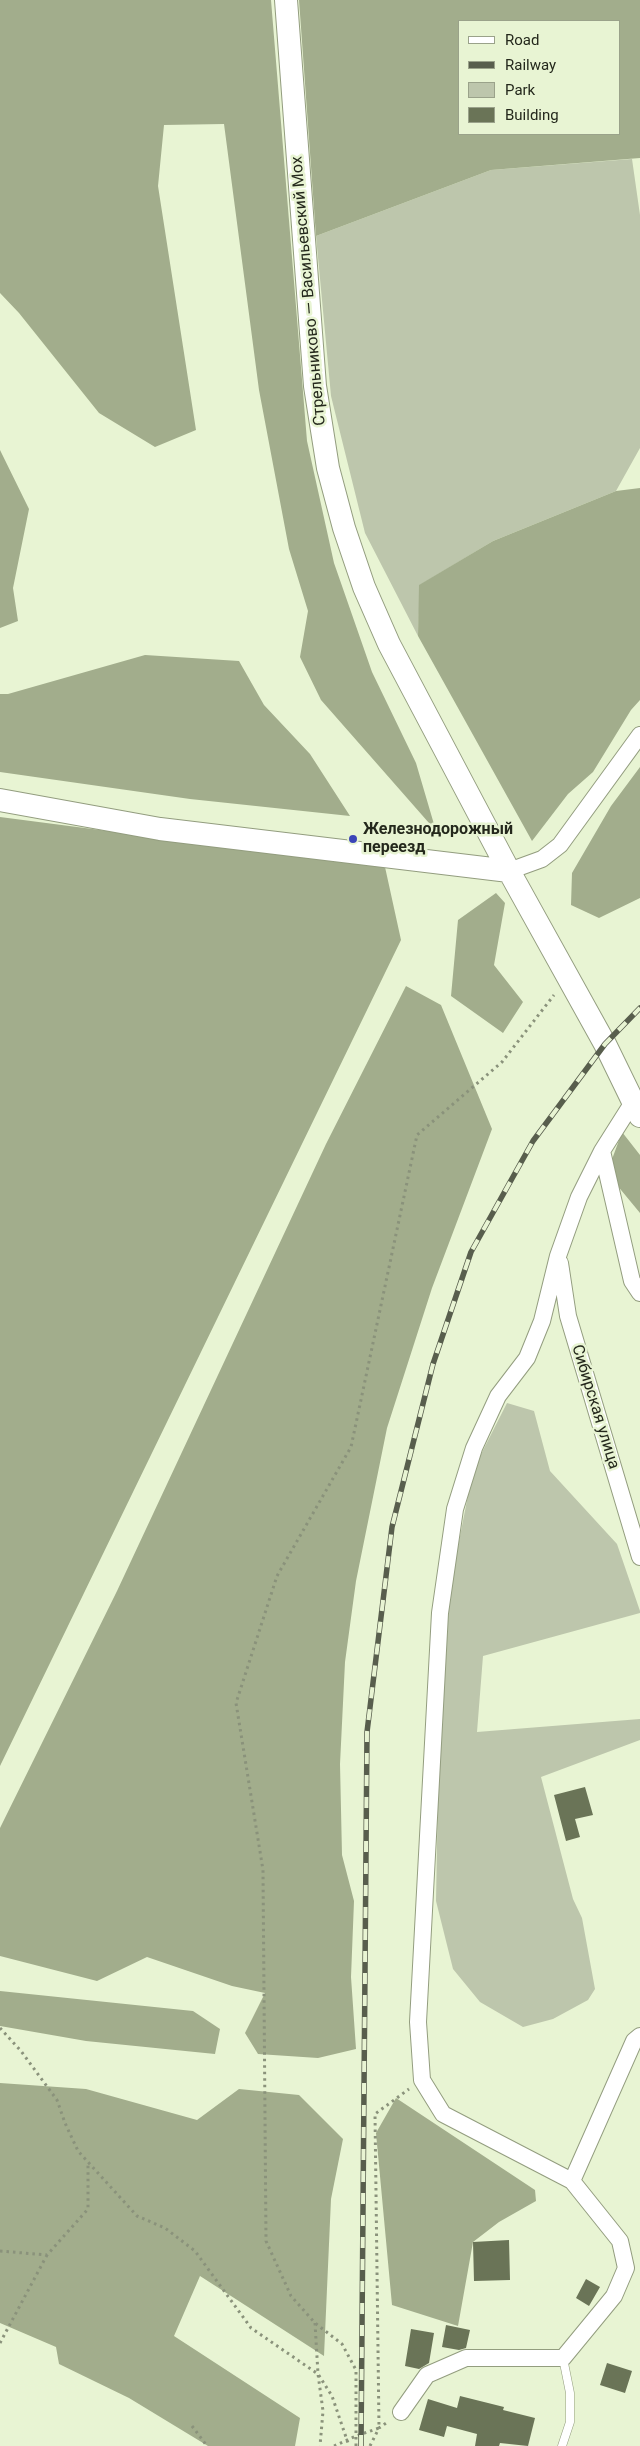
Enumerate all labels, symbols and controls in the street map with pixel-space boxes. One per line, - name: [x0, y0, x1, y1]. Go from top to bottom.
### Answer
- legend: [458, 20, 620, 135]
- text: Road: [505, 31, 539, 49]
- text: Railway: [505, 56, 556, 74]
- text: Park: [505, 81, 535, 99]
- text: Building: [505, 106, 559, 124]
- street label: Стрельниково — Васильевский Мох: [288, 155, 330, 427]
- place label: Железнодорожный переезд: [363, 820, 513, 858]
- marker: Железнодорожный переезд: [347, 833, 359, 845]
- street label: Сибирская улица: [567, 1343, 623, 1471]

